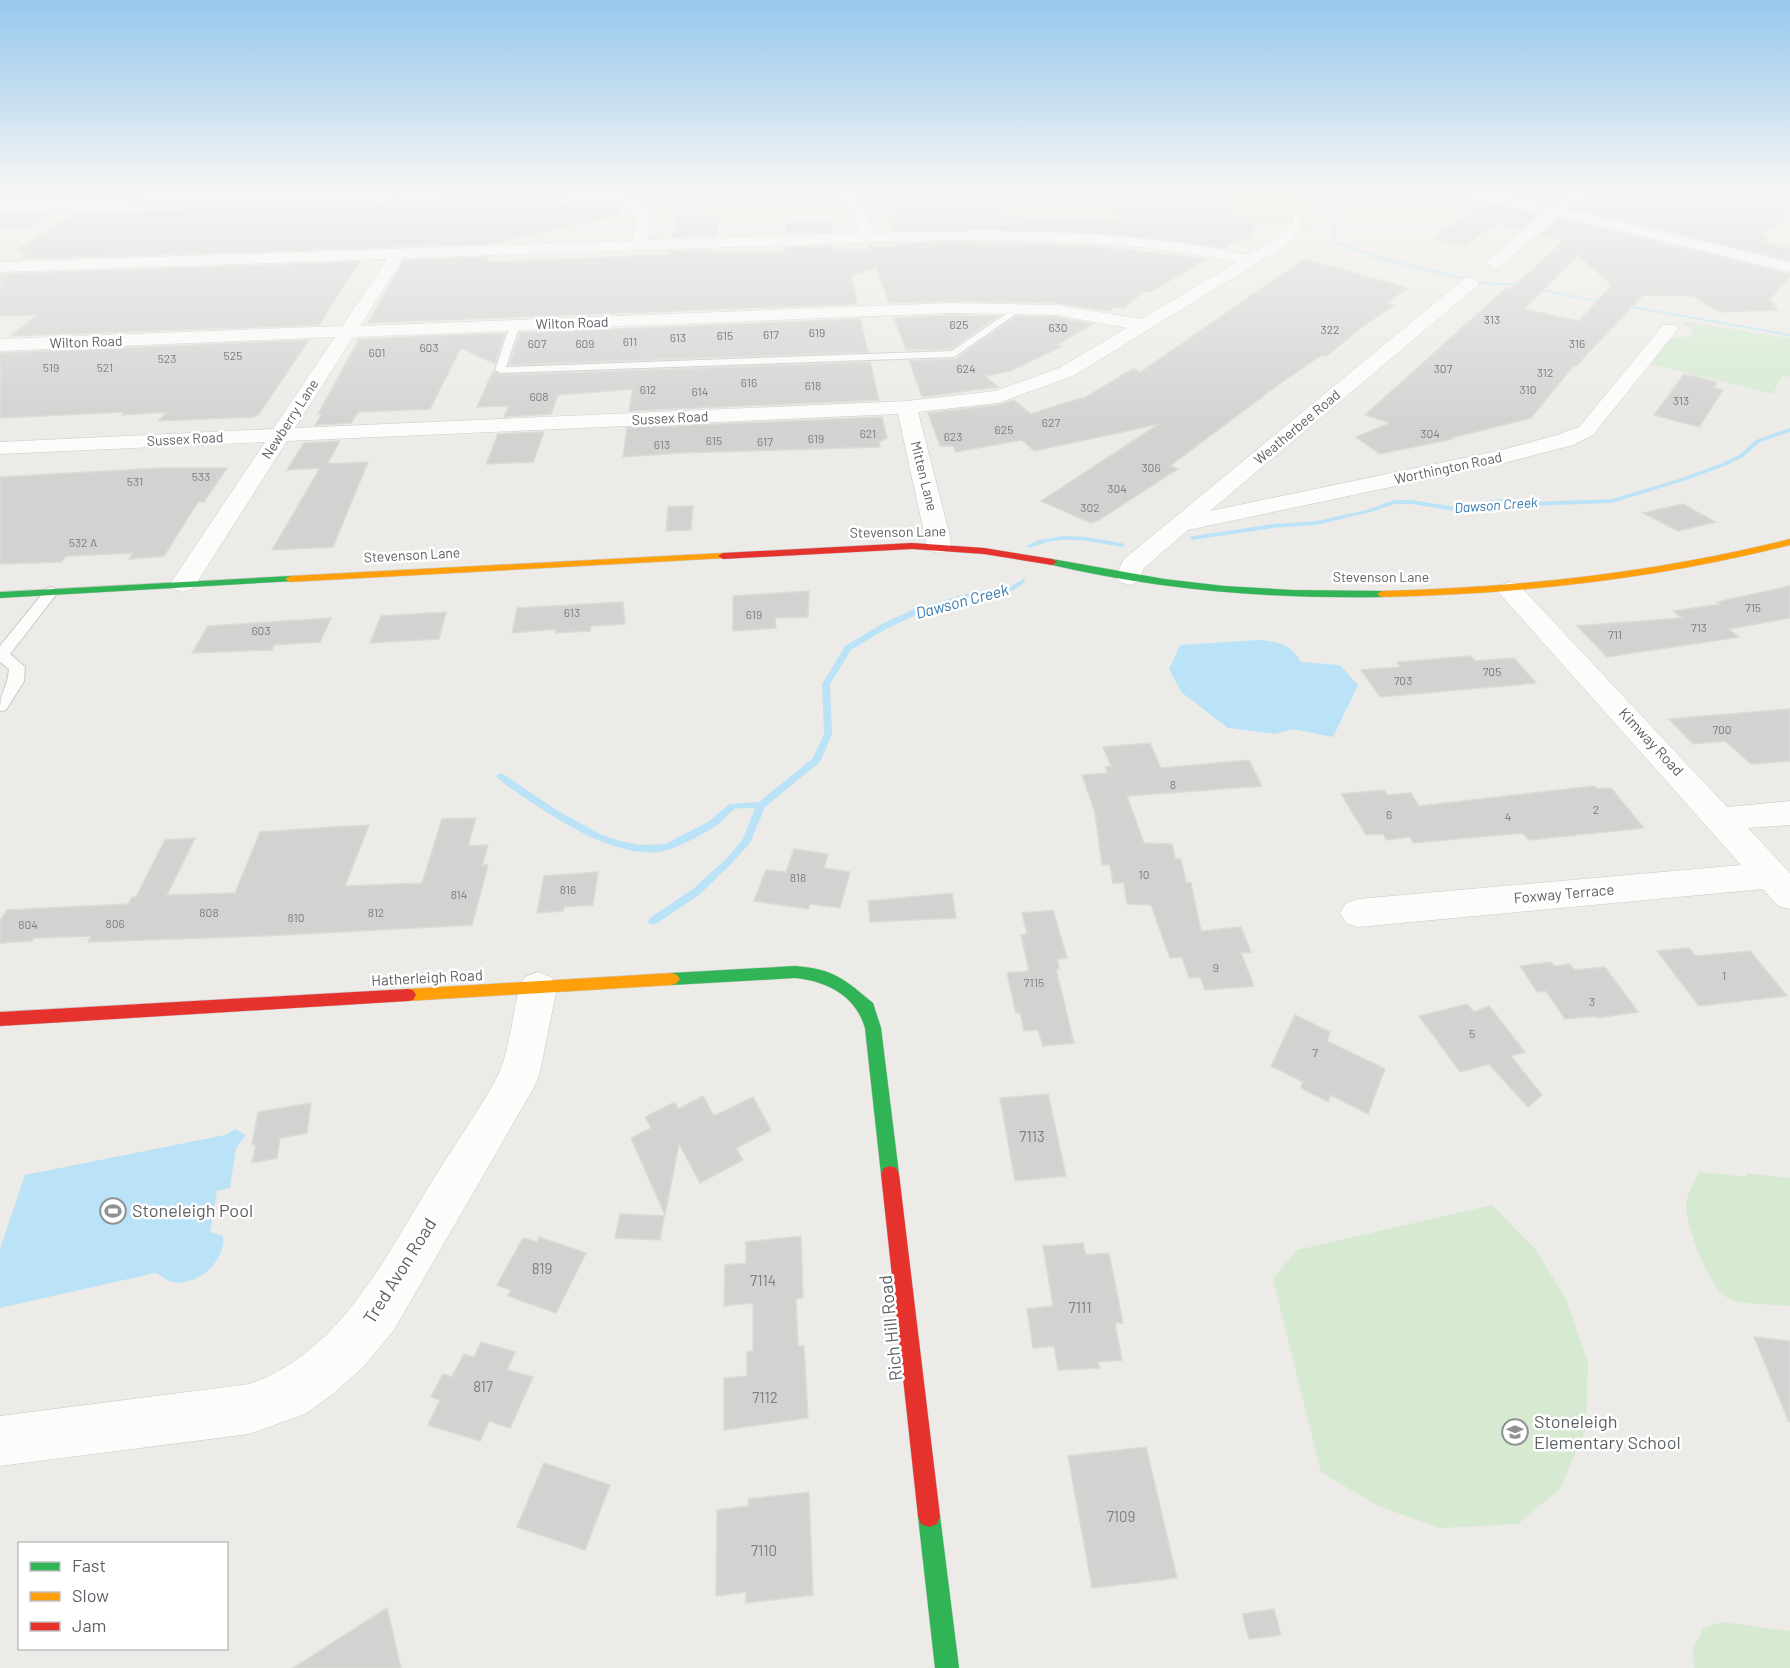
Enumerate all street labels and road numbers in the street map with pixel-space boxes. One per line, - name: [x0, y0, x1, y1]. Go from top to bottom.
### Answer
- street label: Wilton Road: [535, 313, 609, 332]
- street label: Wilton Road: [49, 332, 123, 351]
- street label: Newberry Lane: [257, 376, 322, 462]
- street label: Weatherbee Road: [1250, 386, 1343, 468]
- street label: Sussex Road: [631, 407, 709, 428]
- street label: Sussex Road: [146, 428, 224, 449]
- street label: Mitten Lane: [908, 439, 941, 513]
- street label: Worthington Road: [1393, 448, 1503, 487]
- street label: Stevenson Lane: [850, 522, 946, 541]
- street label: Stevenson Lane: [363, 543, 461, 566]
- street label: Stevenson Lane: [1333, 568, 1429, 585]
- street label: Kimway Road: [1616, 704, 1688, 779]
- street label: Foxway Terrace: [1513, 880, 1615, 906]
- street label: Hatherleigh Road: [371, 965, 483, 989]
- street label: Tred Avon Road: [358, 1214, 440, 1327]
- street label: Rich Hill Road: [874, 1274, 907, 1382]

